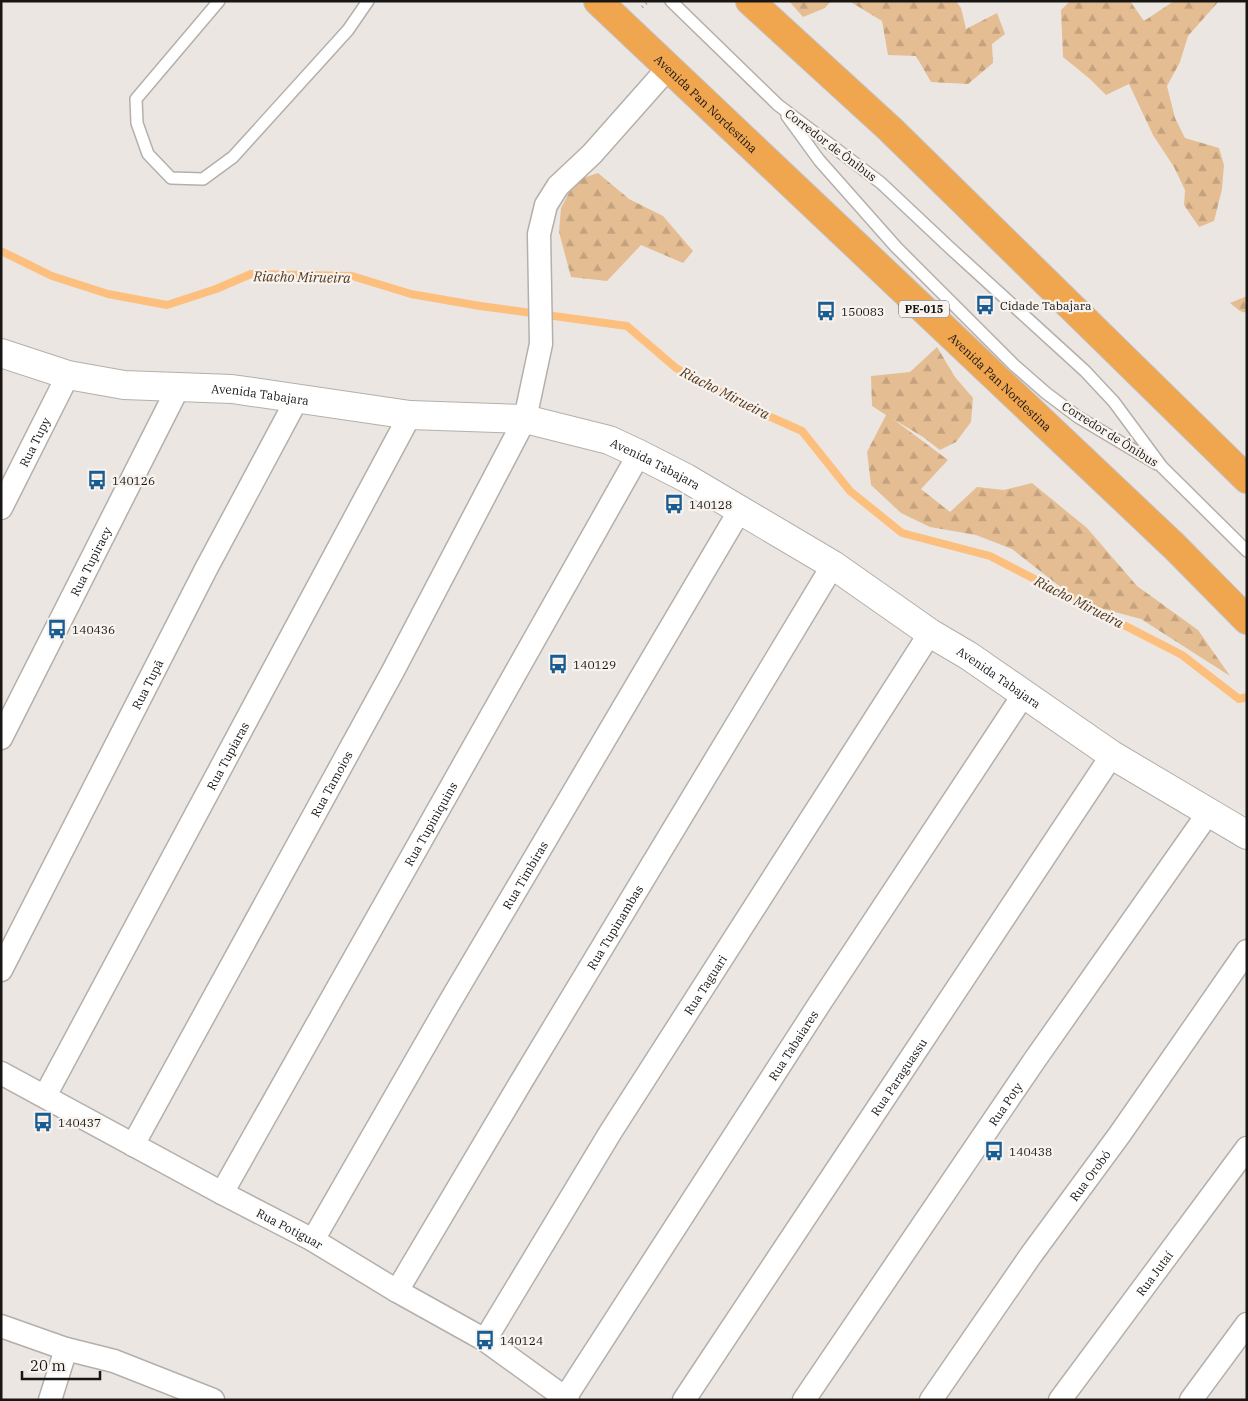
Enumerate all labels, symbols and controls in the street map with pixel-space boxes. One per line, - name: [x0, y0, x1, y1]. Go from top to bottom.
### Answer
- street label: Avenida Pan Nordestina: [652, 51, 761, 156]
- street label: Corredor de Ônibus: [782, 106, 880, 184]
- water label: Riacho Mirueira: [252, 267, 351, 287]
- bus stop icon: Cidade Tabajara: [974, 294, 996, 316]
- place label: Cidade Tabajara: [1000, 298, 1092, 313]
- bus stop icon: 150083: [815, 300, 837, 322]
- road number: PE-015: [899, 300, 949, 318]
- place label: 150083: [841, 304, 884, 319]
- street label: Avenida Pan Nordestina: [946, 329, 1055, 434]
- water label: Riacho Mirueira: [677, 362, 773, 423]
- street label: Avenida Tabajara: [211, 381, 310, 408]
- street label: Corredor de Ônibus: [1059, 398, 1161, 470]
- street label: Rua Tupy: [16, 414, 53, 469]
- street label: Avenida Tabajara: [608, 434, 703, 493]
- bus stop icon: 140126: [86, 469, 108, 491]
- place label: 140126: [112, 473, 155, 488]
- bus stop icon: 140128: [663, 493, 685, 515]
- place label: 140128: [689, 497, 732, 512]
- street label: Rua Tupiracy: [67, 524, 114, 598]
- water label: Riacho Mirueira: [1031, 571, 1127, 632]
- bus stop icon: 140436: [46, 618, 68, 640]
- place label: 140436: [72, 622, 115, 637]
- street label: Avenida Tabajara: [954, 643, 1044, 711]
- bus stop icon: 140129: [547, 653, 569, 675]
- street label: Rua Tupã: [128, 656, 166, 712]
- place label: 140129: [573, 657, 616, 672]
- street label: Rua Tupiaras: [203, 719, 252, 793]
- street label: Rua Tamoios: [307, 748, 355, 820]
- street label: Rua Tupiniquins: [401, 779, 460, 869]
- street label: Rua Timbiras: [499, 838, 551, 912]
- street label: Rua Tupinambas: [583, 882, 646, 972]
- street label: Rua Taguari: [680, 952, 730, 1017]
- street label: Rua Tabaiares: [765, 1007, 821, 1083]
- street label: Rua Paraguassu: [867, 1035, 930, 1118]
- street label: Rua Poty: [985, 1079, 1025, 1128]
- bus stop icon: 140437: [32, 1111, 54, 1133]
- place label: 140437: [58, 1115, 101, 1130]
- bus stop icon: 140438: [983, 1140, 1005, 1162]
- place label: 140438: [1009, 1144, 1052, 1159]
- street label: Rua Orobó: [1066, 1147, 1113, 1204]
- street label: Rua Potiguar: [254, 1205, 326, 1252]
- street label: Rua Jutaí: [1133, 1247, 1176, 1299]
- bus stop icon: 140124: [474, 1329, 496, 1351]
- place label: 140124: [500, 1333, 543, 1348]
- scale bar: [22, 1348, 100, 1380]
- text: 20 m: [30, 1356, 66, 1375]

